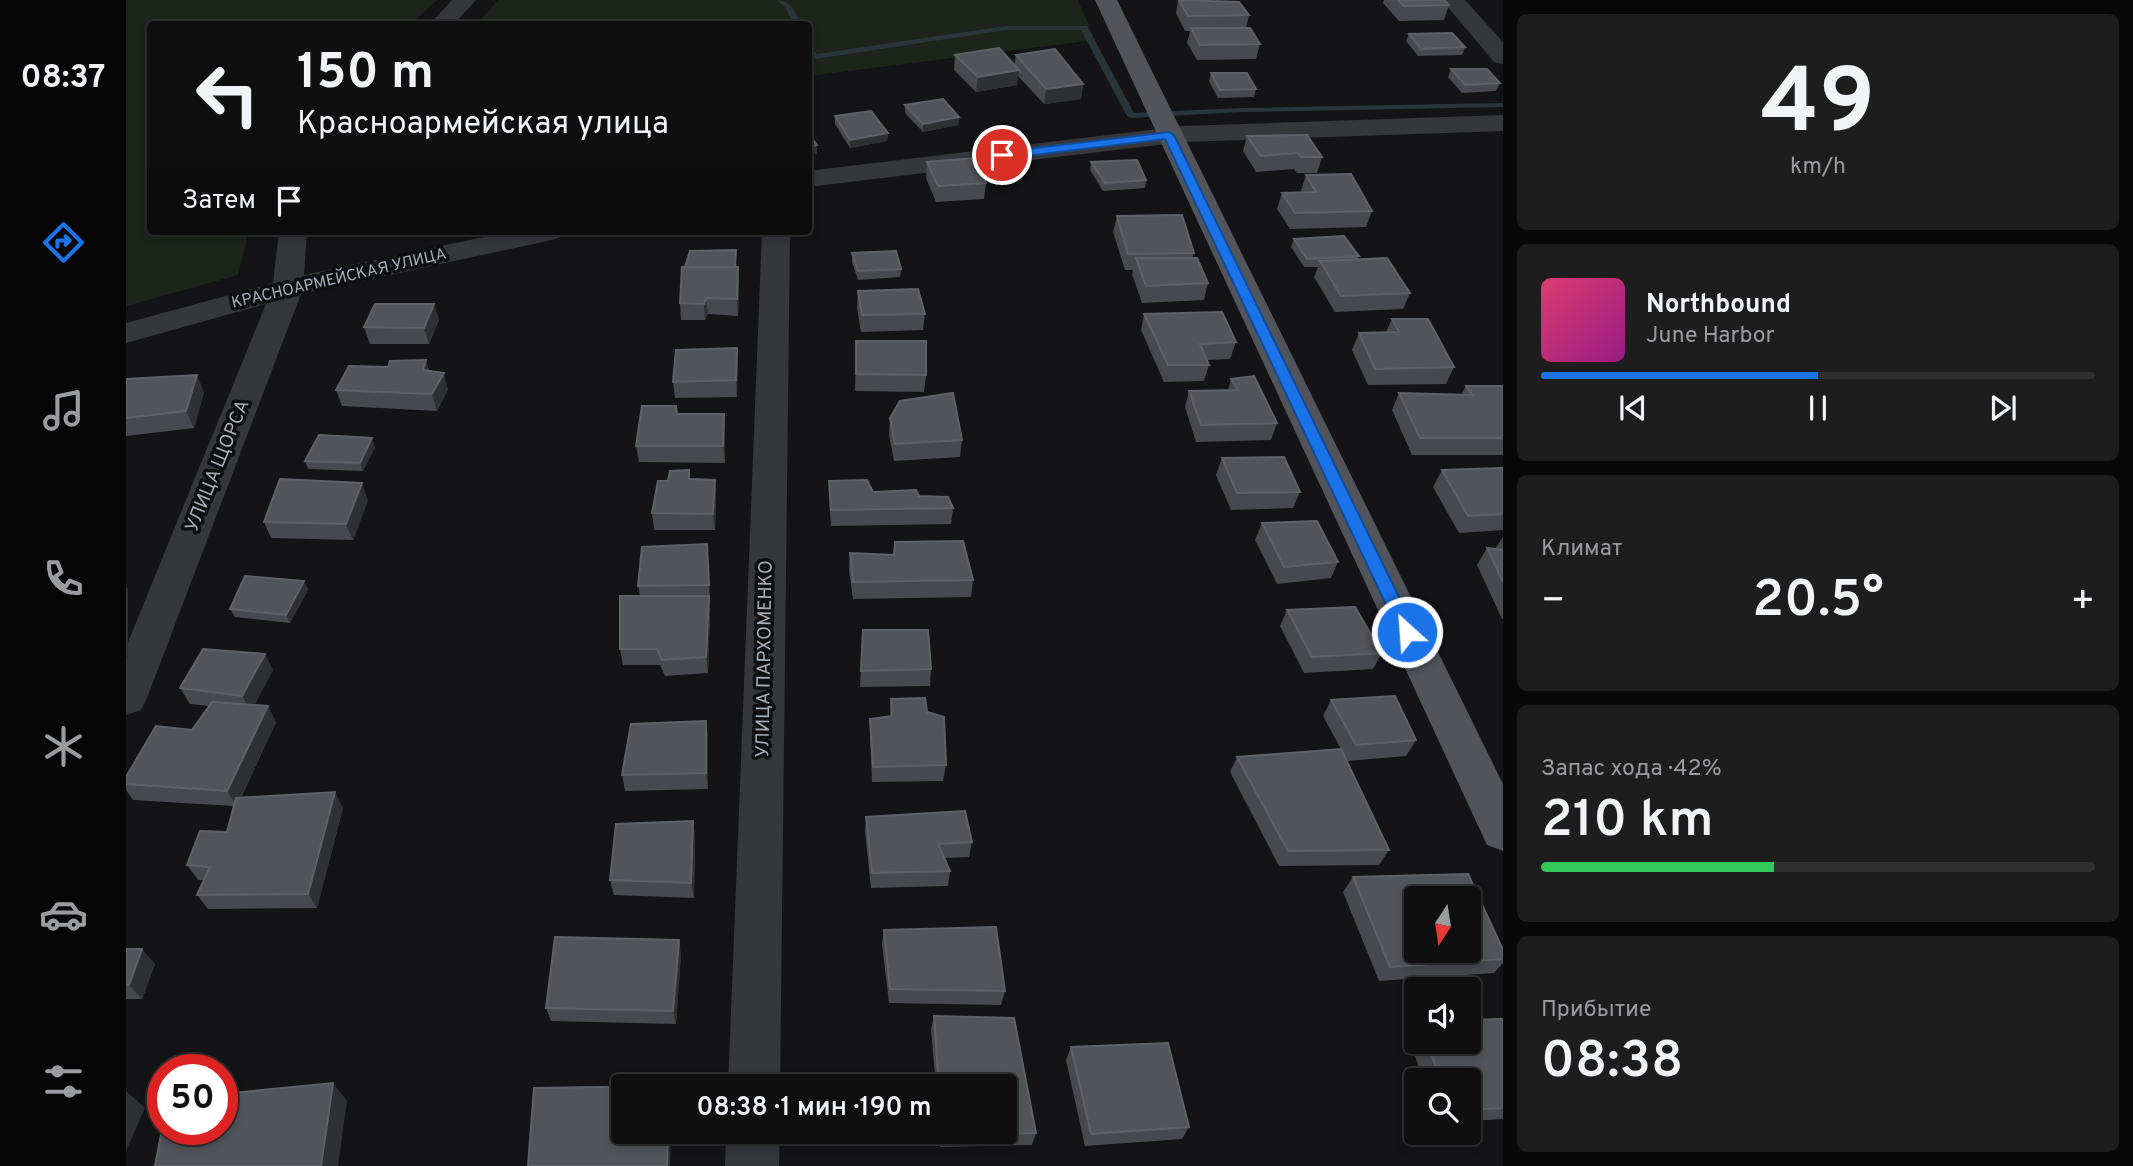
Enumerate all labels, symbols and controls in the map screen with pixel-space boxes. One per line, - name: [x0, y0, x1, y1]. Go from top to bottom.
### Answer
- text: 150 m: [297, 44, 434, 106]
- icon: left: [182, 49, 273, 140]
- text: 49: [1761, 50, 1875, 165]
- text: 08:37: [21, 59, 105, 99]
- text: Красноармейская улица: [297, 105, 669, 145]
- pin: [972, 125, 1032, 185]
- icon: arrive: [983, 136, 1021, 174]
- text: km/h: [1790, 153, 1846, 182]
- icon: arrive: [270, 182, 308, 220]
- text: Затем: [182, 185, 256, 218]
- icon: directions: [39, 218, 88, 267]
- street label: КРАСНОАРМЕЙСКАЯ УЛИЦА: [229, 243, 449, 313]
- text: Northbound: [1646, 289, 1791, 322]
- text: June Harbor: [1646, 322, 1774, 351]
- icon: music: [39, 386, 88, 435]
- icon: previous: [1614, 389, 1652, 427]
- icon: pause: [1799, 389, 1837, 427]
- icon: next: [1984, 389, 2022, 427]
- street label: УЛИЦА ЩОРСА: [181, 396, 255, 536]
- text: Климат: [1541, 535, 1622, 564]
- icon: phone: [39, 554, 88, 603]
- street label: УЛИЦА ПАРХОМЕНКО: [751, 560, 779, 758]
- text: 20.5°: [1752, 569, 1884, 635]
- text: −: [1541, 578, 1566, 627]
- text: +: [2070, 578, 2095, 627]
- position arrow: [1370, 595, 1444, 669]
- icon: climate: [39, 722, 88, 771]
- text: Запас хода · 42%: [1541, 755, 1722, 784]
- text: 210 km: [1541, 789, 1714, 855]
- north arrow: [1404, 886, 1480, 962]
- map controls: [1404, 886, 1481, 1145]
- icon: car: [39, 890, 88, 939]
- button: sound: [1404, 977, 1481, 1054]
- text: Прибытие: [1541, 996, 1651, 1025]
- text: 08:38: [1541, 1030, 1683, 1096]
- speed limit sign: 50: [147, 1054, 238, 1145]
- icon: filters: [39, 1057, 88, 1106]
- button: search: [1404, 1068, 1481, 1145]
- text: 08:38 · 1 мин · 190 m: [697, 1092, 931, 1125]

